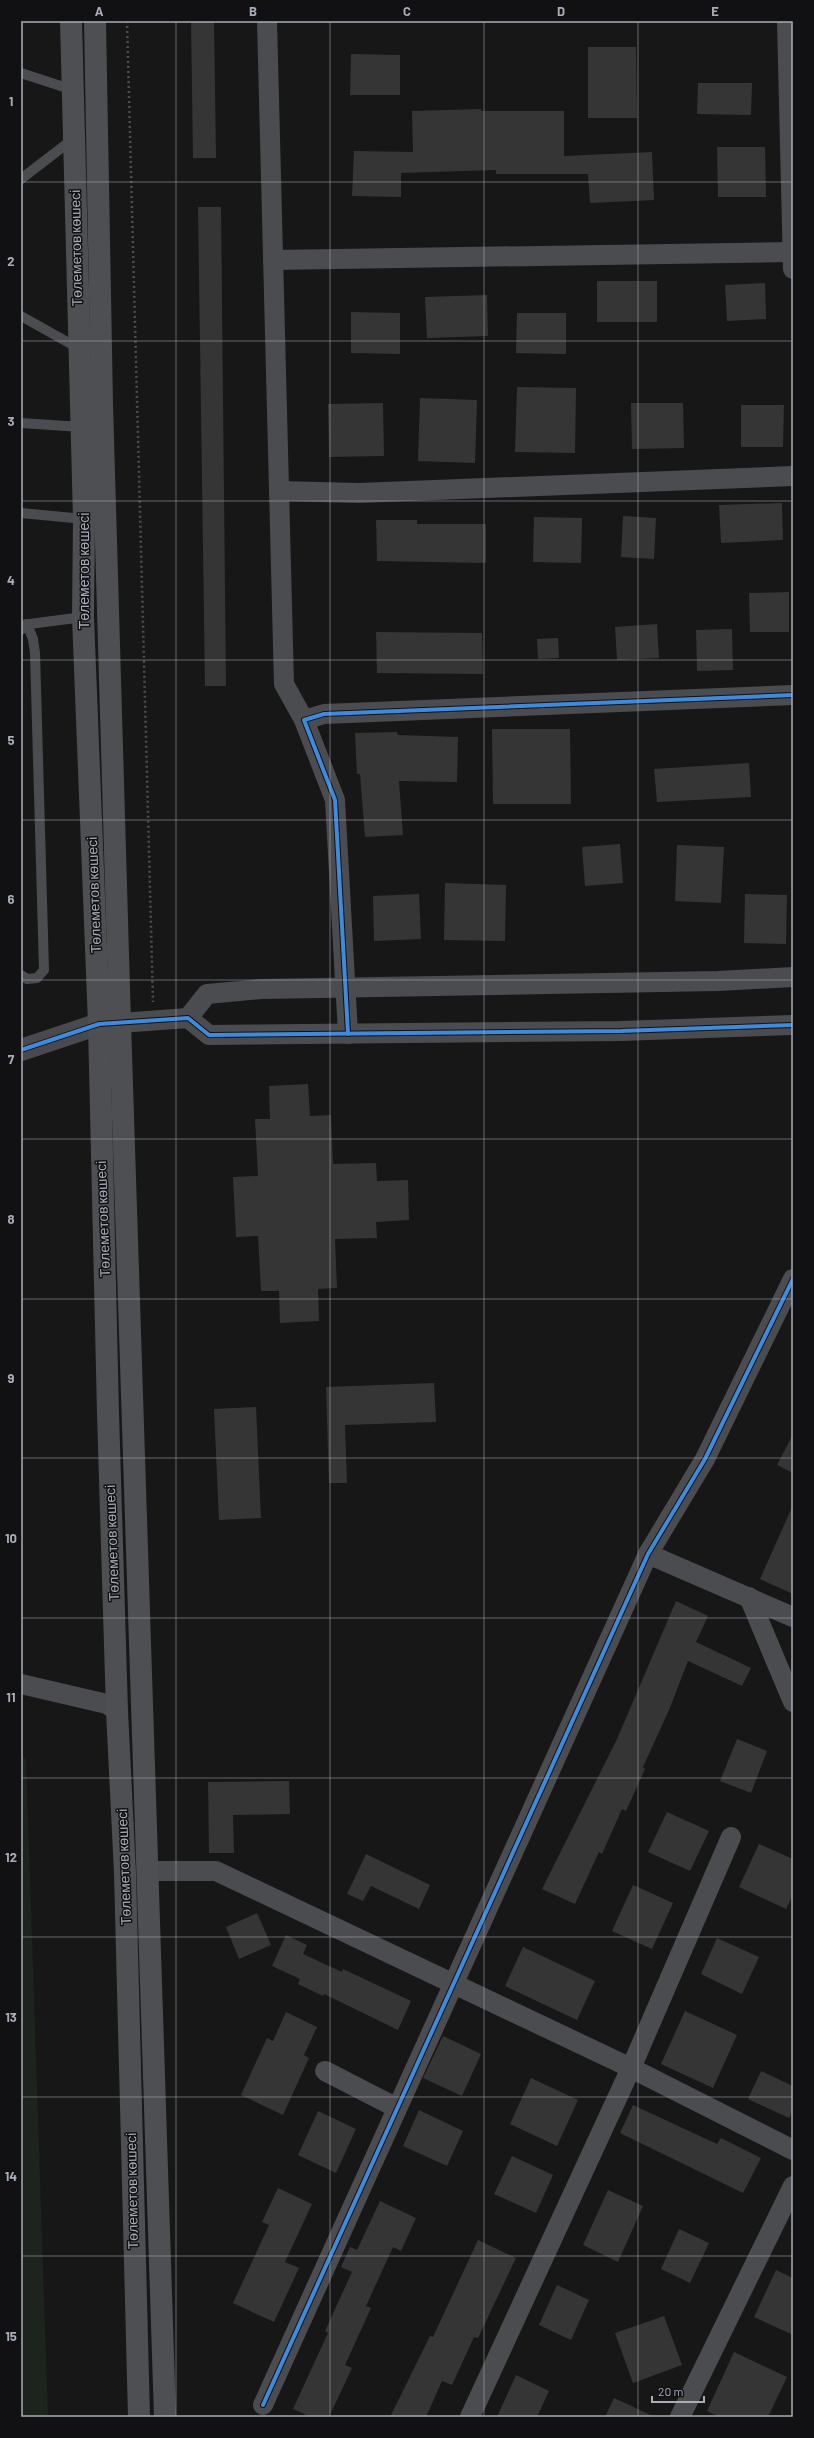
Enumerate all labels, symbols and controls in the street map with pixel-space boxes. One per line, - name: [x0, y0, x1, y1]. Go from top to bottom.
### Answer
- text: A: [95, 3, 104, 19]
- text: B: [249, 3, 257, 19]
- text: C: [403, 3, 411, 19]
- text: D: [557, 3, 565, 19]
- text: E: [711, 3, 719, 19]
- text: 1: [9, 93, 13, 109]
- street label: Төлеметов көшесі: [66, 190, 85, 306]
- text: 2: [7, 253, 15, 269]
- text: 3: [7, 413, 15, 429]
- street label: Төлеметов көшесі: [75, 513, 92, 629]
- text: 4: [7, 572, 15, 588]
- text: 5: [7, 732, 15, 748]
- street label: Төлеметов көшесі: [83, 836, 104, 954]
- text: 6: [8, 891, 15, 907]
- text: 7: [8, 1051, 15, 1067]
- street label: Төлеметов көшесі: [92, 1160, 113, 1278]
- text: 8: [7, 1211, 15, 1227]
- text: 9: [8, 1370, 15, 1386]
- street label: Төлеметов көшесі: [101, 1484, 122, 1602]
- text: 10: [5, 1530, 17, 1546]
- text: 11: [6, 1689, 16, 1705]
- street label: Төлеметов көшесі: [113, 1808, 134, 1926]
- text: 12: [5, 1849, 17, 1865]
- text: 13: [5, 2009, 17, 2025]
- street label: Төлеметов көшесі: [122, 2133, 141, 2249]
- text: 14: [5, 2168, 17, 2184]
- text: 15: [5, 2328, 17, 2344]
- scale bar: [652, 2378, 704, 2404]
- text: 20 m: [658, 2384, 684, 2398]

